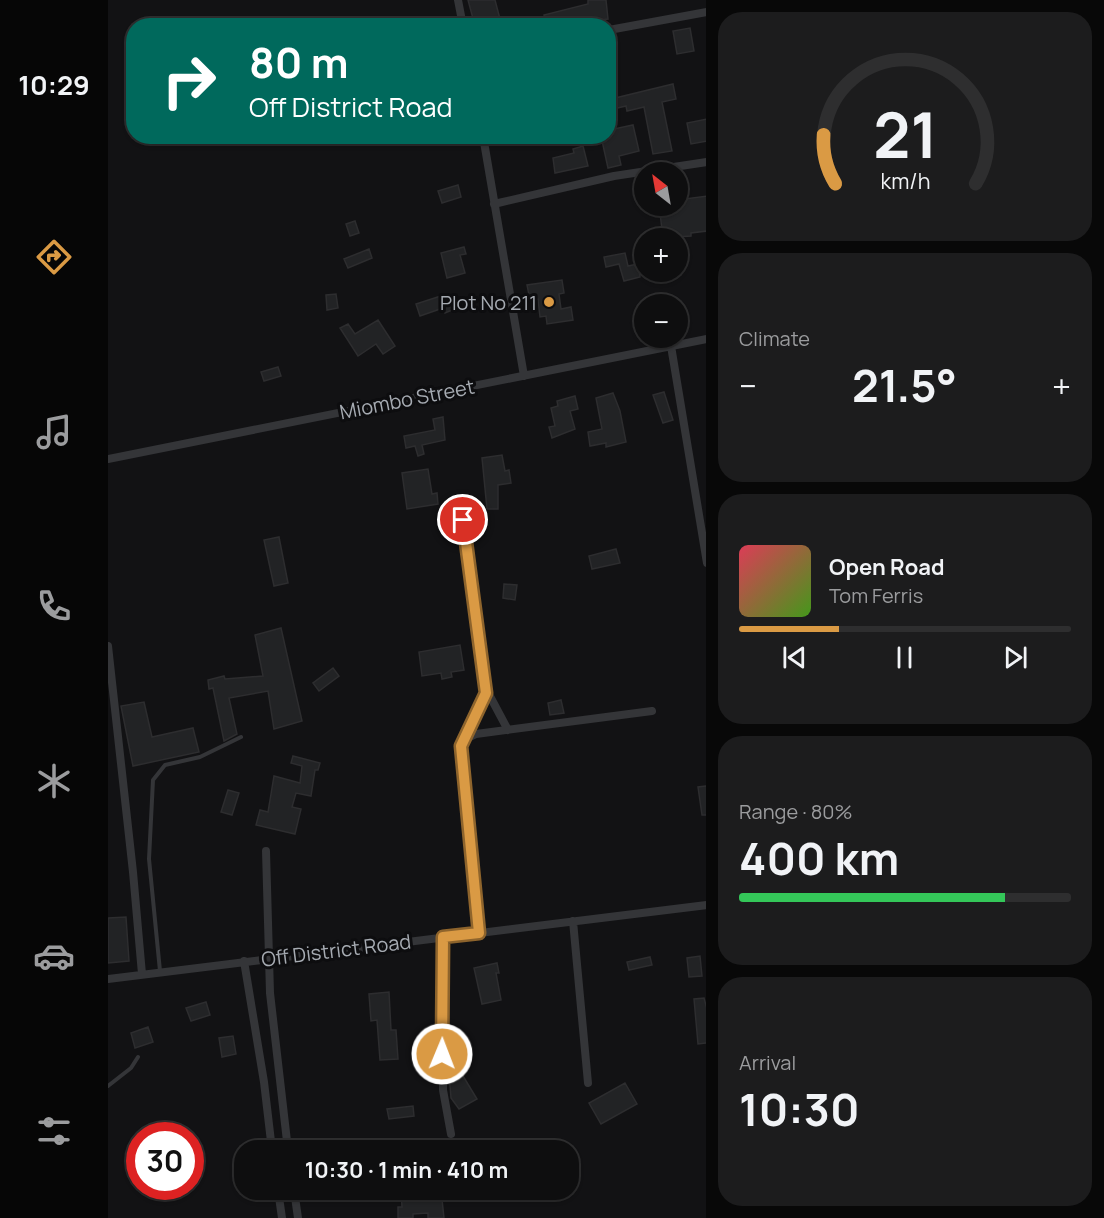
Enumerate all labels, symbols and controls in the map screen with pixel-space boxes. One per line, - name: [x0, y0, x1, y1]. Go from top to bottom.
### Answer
- text: 80 m: [249, 33, 349, 91]
- icon: right: [150, 42, 228, 120]
- text: 10:29: [18, 66, 90, 103]
- text: Off District Road: [249, 88, 452, 125]
- text: 21: [873, 91, 937, 177]
- north arrow: [634, 162, 688, 216]
- map controls: [634, 162, 688, 348]
- text: km/h: [880, 166, 930, 195]
- button: +: [634, 228, 688, 282]
- icon: directions: [33, 236, 75, 278]
- place label: Plot No 211: [440, 289, 537, 316]
- button: −: [634, 294, 688, 348]
- marker: Plot No 211: [542, 295, 556, 309]
- text: Climate: [739, 325, 810, 352]
- text: 21.5°: [852, 354, 957, 416]
- text: −: [739, 363, 757, 408]
- text: +: [1052, 363, 1071, 408]
- street label: Miombo Street: [337, 373, 477, 425]
- icon: music: [33, 411, 75, 453]
- pin: [437, 494, 488, 545]
- icon: arrive: [446, 503, 479, 536]
- text: Open Road: [829, 552, 944, 582]
- text: Tom Ferris: [829, 582, 923, 609]
- icon: phone: [33, 585, 75, 627]
- icon: previous: [778, 641, 811, 674]
- icon: pause: [888, 641, 921, 674]
- icon: next: [999, 641, 1032, 674]
- icon: climate: [33, 760, 75, 802]
- text: Range · 80%: [739, 798, 853, 825]
- text: 400 km: [739, 827, 899, 889]
- street label: Off District Road: [260, 927, 412, 973]
- icon: car: [33, 935, 75, 977]
- position arrow: [410, 1022, 474, 1086]
- text: Arrival: [739, 1049, 796, 1076]
- text: 10:30: [739, 1078, 860, 1140]
- icon: filters: [33, 1110, 75, 1152]
- speed limit sign: 30: [126, 1122, 204, 1200]
- text: 10:30 · 1 min · 410 m: [305, 1155, 508, 1185]

